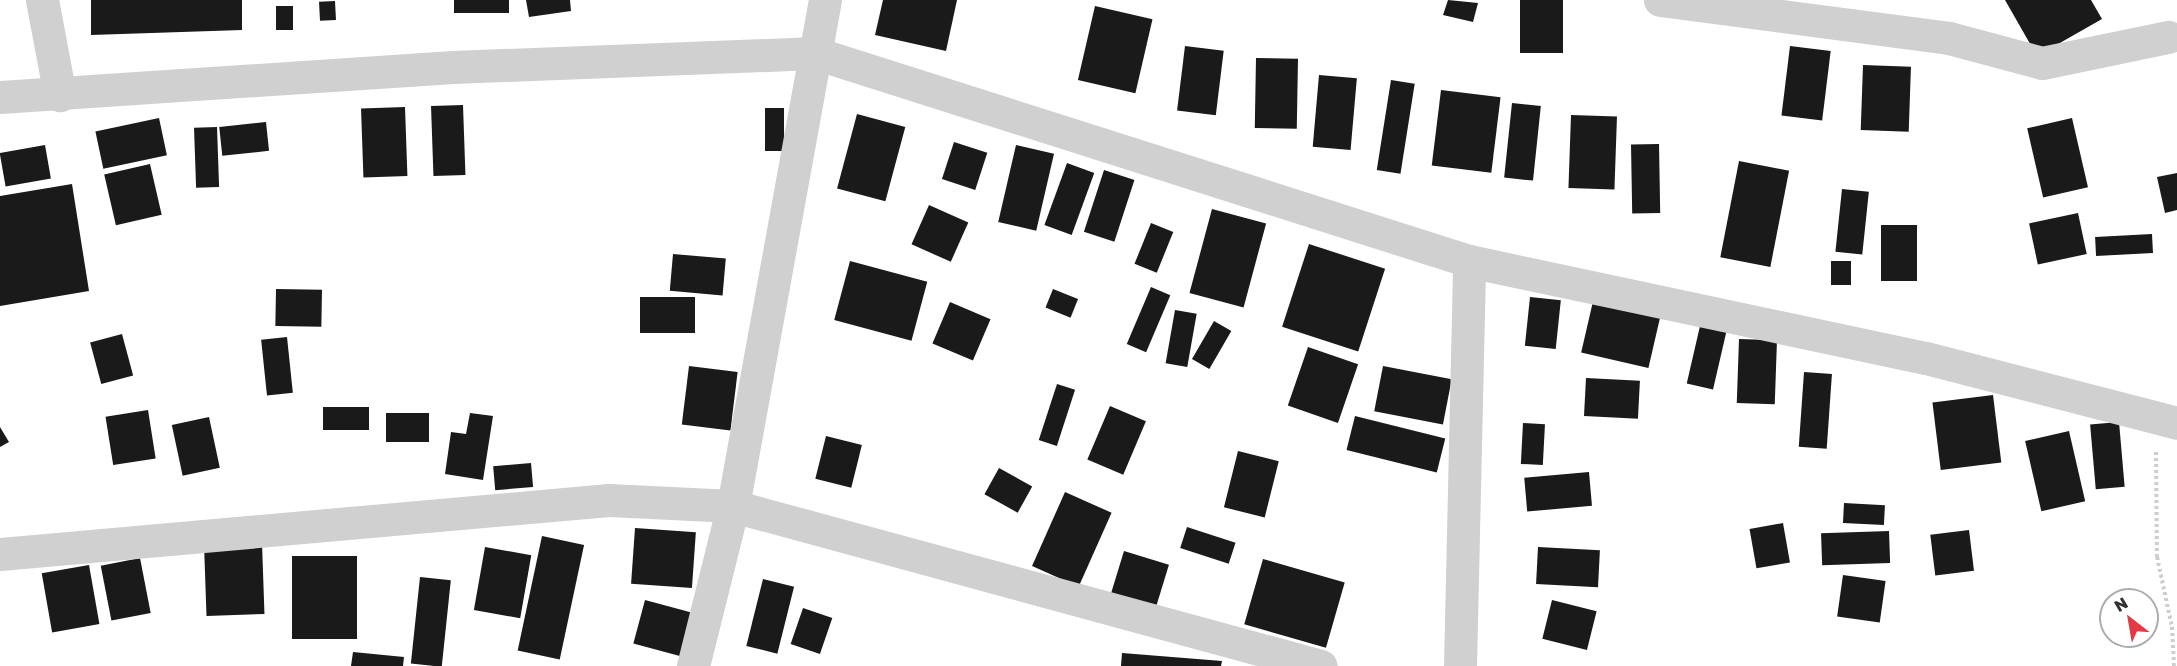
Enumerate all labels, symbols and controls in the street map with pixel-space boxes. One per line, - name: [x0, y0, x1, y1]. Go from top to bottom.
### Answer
- north arrow: [2099, 588, 2159, 648]
- text: N: [2110, 593, 2131, 616]

